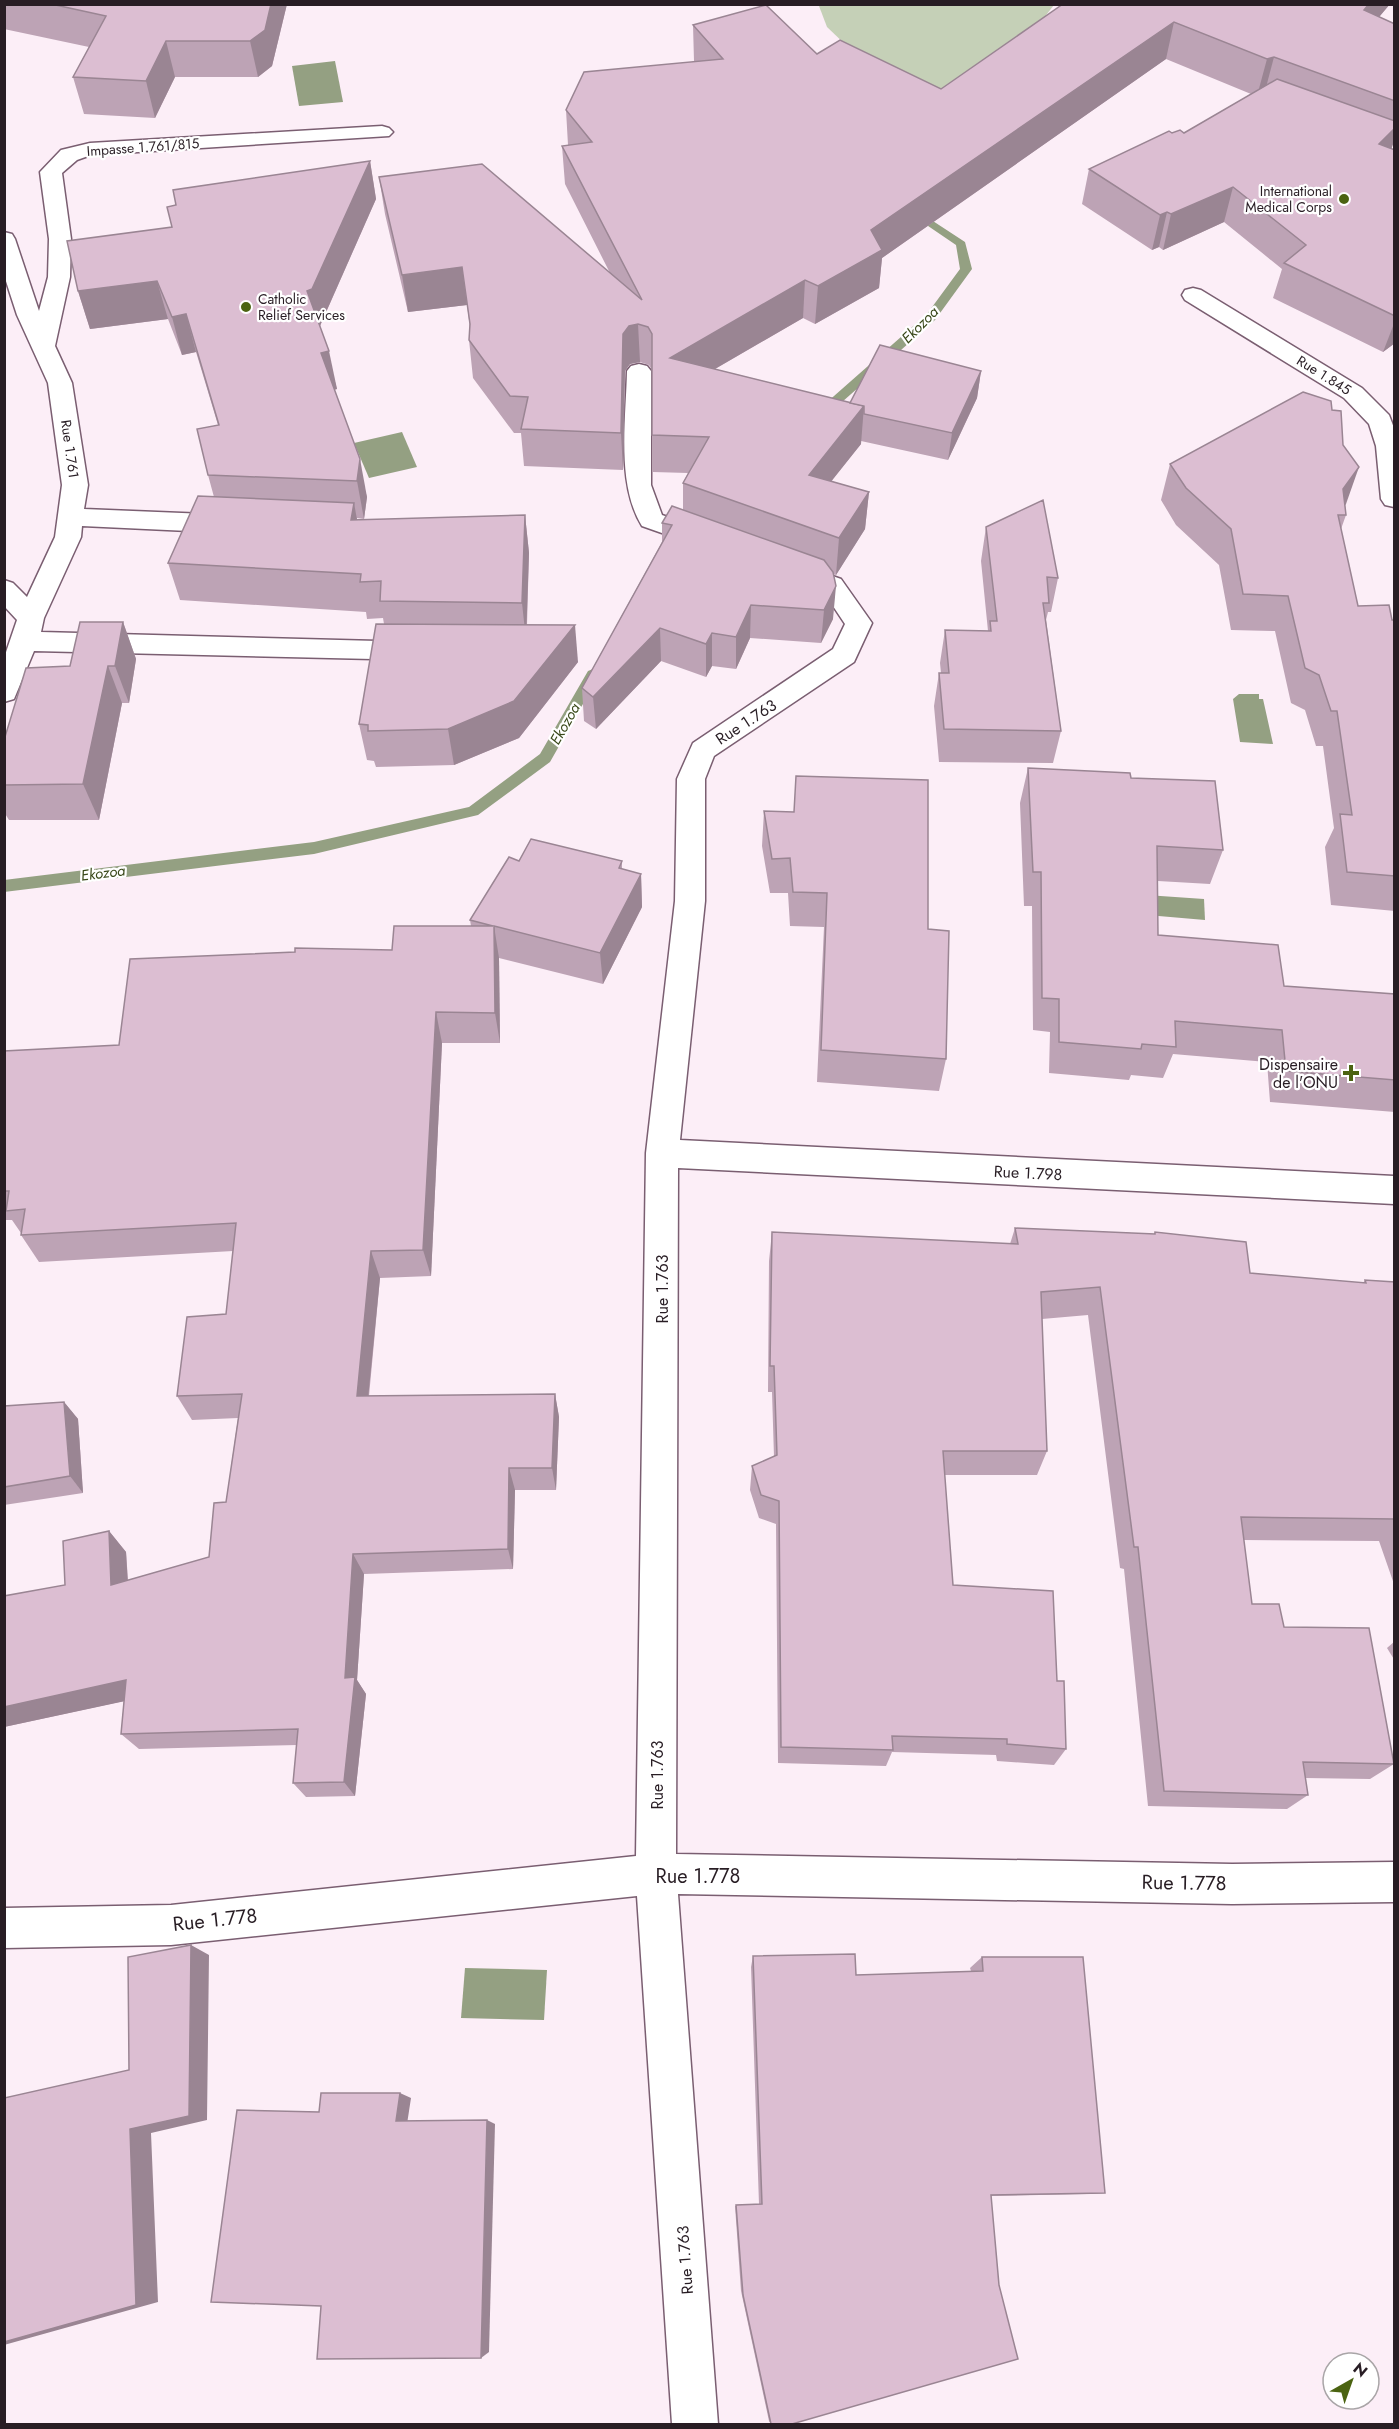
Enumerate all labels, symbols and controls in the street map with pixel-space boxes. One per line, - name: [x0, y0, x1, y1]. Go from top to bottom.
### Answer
- street label: Impasse 1.761/815: [86, 133, 200, 161]
- place label: International Medical Corps: [1245, 181, 1332, 217]
- marker: International Medical Corps: [1337, 192, 1351, 206]
- place label: Catholic Relief Services: [258, 289, 345, 325]
- marker: Catholic Relief Services: [239, 300, 253, 314]
- water label: Ekozoa: [896, 301, 944, 349]
- street label: Rue 1.845: [1293, 350, 1355, 400]
- street label: Rue 1.761: [56, 418, 84, 480]
- street label: Rue 1.763: [711, 693, 781, 750]
- water label: Ekozoa: [544, 699, 586, 749]
- water label: Ekozoa: [80, 859, 127, 887]
- place label: Dispensaire de l'ONU: [1259, 1053, 1338, 1094]
- marker: Dispensaire de l'ONU: [1342, 1064, 1360, 1082]
- street label: Rue 1.798: [993, 1160, 1063, 1186]
- street label: Rue 1.763: [651, 1254, 674, 1323]
- street label: Rue 1.763: [646, 1740, 669, 1809]
- street label: Rue 1.778: [656, 1862, 740, 1891]
- street label: Rue 1.778: [1141, 1868, 1227, 1898]
- street label: Rue 1.778: [171, 1901, 259, 1939]
- street label: Rue 1.763: [671, 2225, 699, 2295]
- north arrow: [1321, 2351, 1381, 2411]
- text: N: [1348, 2357, 1373, 2383]

